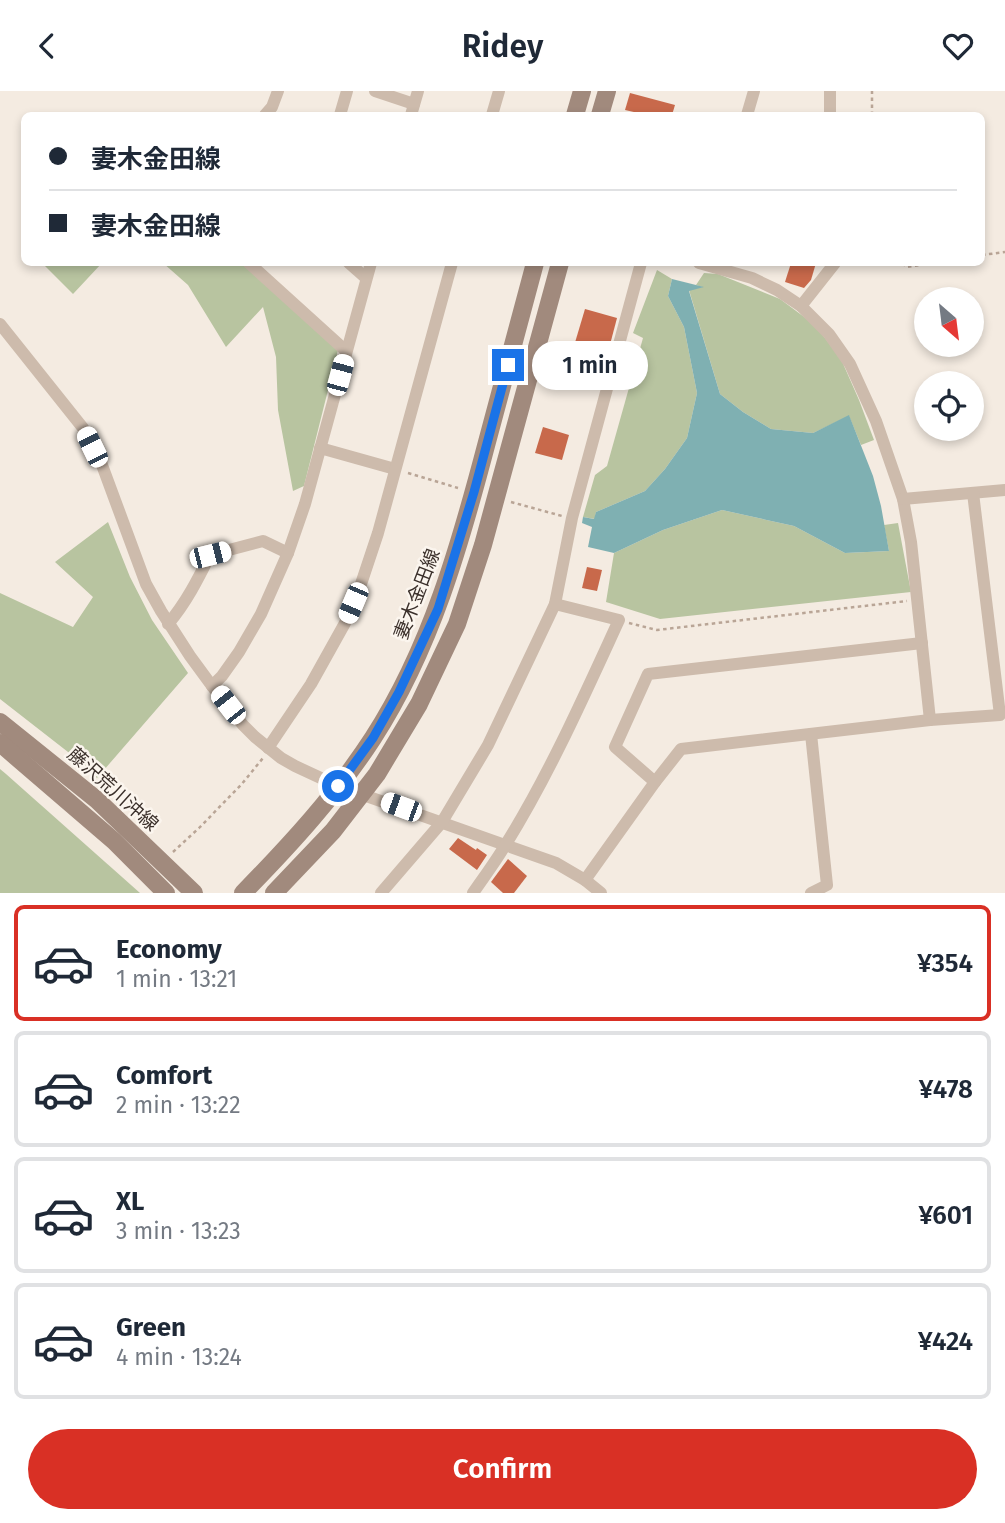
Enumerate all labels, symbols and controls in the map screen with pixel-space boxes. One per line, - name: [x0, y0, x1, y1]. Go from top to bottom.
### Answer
- icon: back: [28, 27, 66, 65]
- text: Ridey: [462, 27, 543, 65]
- icon: heart: [939, 27, 977, 65]
- text: 妻木金田線: [91, 144, 221, 175]
- text: 妻木金田線: [91, 211, 221, 242]
- north arrow: [914, 287, 984, 357]
- map controls: [914, 287, 984, 441]
- callout: 1 min: [532, 341, 648, 389]
- route end: [492, 349, 524, 381]
- text: 1 min: [562, 351, 618, 379]
- car: [325, 352, 356, 398]
- button: locate: [914, 371, 984, 441]
- car: [74, 424, 111, 470]
- car: [188, 540, 233, 570]
- street label: 妻木金田線: [389, 546, 445, 642]
- car: [336, 580, 371, 626]
- car: [207, 682, 250, 728]
- street label: 藤沢荒川沖線: [63, 742, 163, 836]
- route start: [322, 770, 354, 802]
- car: [378, 790, 425, 824]
- icon: car: [32, 932, 95, 995]
- text: Economy: [116, 934, 222, 965]
- text: ¥354: [917, 948, 973, 979]
- text: 1 min · 13:21: [116, 965, 237, 993]
- icon: car: [32, 1058, 95, 1121]
- text: Comfort: [116, 1060, 212, 1091]
- text: ¥478: [919, 1074, 973, 1105]
- text: 2 min · 13:22: [116, 1091, 241, 1119]
- icon: car: [32, 1184, 95, 1247]
- text: XL: [116, 1186, 144, 1217]
- text: ¥601: [918, 1200, 973, 1231]
- text: 3 min · 13:23: [116, 1217, 241, 1245]
- icon: car: [32, 1310, 95, 1373]
- text: Green: [116, 1312, 186, 1343]
- text: ¥424: [918, 1326, 973, 1357]
- text: 4 min · 13:24: [116, 1343, 242, 1371]
- button: Confirm: [28, 1429, 977, 1509]

